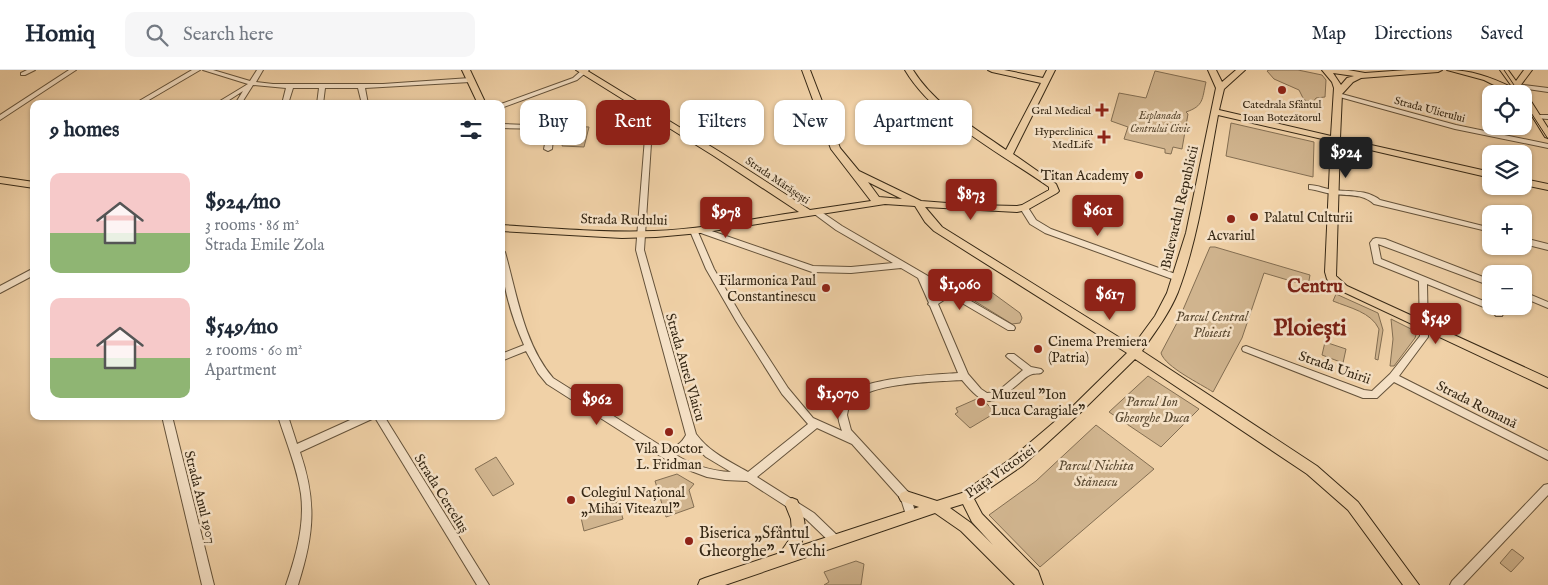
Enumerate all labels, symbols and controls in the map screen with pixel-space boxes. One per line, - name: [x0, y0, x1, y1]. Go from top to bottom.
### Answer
- search box: [125, 12, 475, 57]
- text: Homiq: [25, 19, 95, 50]
- icon: search: [143, 21, 171, 49]
- text: Search here: [183, 23, 274, 47]
- text: Map: [1312, 23, 1346, 46]
- text: Directions: [1374, 23, 1452, 46]
- text: Saved: [1480, 23, 1523, 46]
- marker: Catedrala Sfântul Ioan Botezătorul: [1276, 84, 1288, 96]
- map controls: [1482, 85, 1532, 315]
- button: locate: [1482, 85, 1532, 135]
- street label: Strada Ulierului: [1393, 94, 1467, 126]
- place label: Catedrala Sfântul Ioan Botezătorul: [1243, 98, 1321, 125]
- chip: Buy: [520, 100, 586, 145]
- chip: Rent: [596, 100, 670, 145]
- chip: Filters: [680, 100, 764, 145]
- chip: New: [774, 100, 845, 145]
- chip: Apartment: [855, 100, 972, 145]
- marker: Gral Medical: [1095, 103, 1109, 117]
- place label: Gral Medical: [1031, 104, 1091, 118]
- park label: Esplanada Centrului Civic: [1130, 109, 1191, 136]
- icon: filters: [457, 116, 485, 144]
- text: 9 homes: [50, 117, 119, 144]
- place label: Hyperclinica MedLife: [1034, 125, 1093, 152]
- marker: Hyperclinica MedLife: [1097, 130, 1111, 144]
- pin: $924: [1316, 136, 1376, 179]
- text: $924: [1330, 143, 1362, 163]
- street label: Bulevardul Republicii: [1157, 144, 1203, 271]
- button: layers: [1482, 145, 1532, 195]
- street label: Strada Mărășești: [743, 154, 812, 208]
- place label: Titan Academy: [1041, 167, 1129, 185]
- marker: Titan Academy: [1133, 169, 1145, 181]
- pin: $873: [941, 178, 1001, 221]
- text: $873: [957, 185, 985, 205]
- text: $924/mo: [205, 189, 281, 216]
- icon: home: [90, 193, 150, 253]
- pin: $601: [1068, 194, 1128, 237]
- pin: $978: [696, 196, 756, 239]
- text: $601: [1083, 201, 1113, 221]
- text: $978: [711, 203, 741, 223]
- button: +: [1482, 205, 1532, 255]
- place label: Palatul Culturii: [1264, 209, 1353, 227]
- street label: Strada Rudului: [580, 210, 668, 230]
- marker: Palatul Culturii: [1248, 211, 1260, 223]
- marker: Acvariul: [1225, 213, 1237, 225]
- text: 3 rooms · 86 m²: [205, 216, 299, 236]
- place label: Acvariul: [1206, 227, 1255, 245]
- text: Strada Emile Zola: [205, 236, 324, 256]
- button: −: [1482, 265, 1532, 315]
- pin: $1,060: [919, 268, 1001, 311]
- place label: Filarmonica Paul Constantinescu: [719, 272, 816, 306]
- text: $1,060: [939, 275, 981, 295]
- district label: Centru: [1287, 275, 1343, 299]
- pin: $617: [1080, 278, 1140, 321]
- marker: Filarmonica Paul Constantinescu: [820, 282, 832, 294]
- text: $617: [1096, 285, 1124, 305]
- pin: $549: [1406, 302, 1466, 345]
- park label: Parcul Central Ploiesti: [1176, 308, 1250, 342]
- text: $549: [1421, 309, 1451, 329]
- street label: Strada Aurel Vlaicu: [661, 311, 709, 423]
- district label: Ploiești: [1273, 313, 1347, 344]
- text: $549/mo: [205, 314, 278, 341]
- icon: home: [90, 318, 150, 378]
- place label: Cinema Premiera (Patria): [1048, 333, 1148, 367]
- text: 2 rooms · 60 m²: [205, 341, 303, 361]
- marker: Cinema Premiera (Patria): [1032, 343, 1044, 355]
- street label: Strada Unirii: [1296, 347, 1373, 389]
- text: Apartment: [205, 361, 276, 381]
- street label: Strada Romană: [1433, 377, 1521, 433]
- pin: $1,070: [797, 378, 879, 420]
- pin: $962: [567, 384, 627, 426]
- text: $1,070: [817, 384, 859, 404]
- place label: Muzeul "Ion Luca Caragiale": [991, 386, 1085, 420]
- text: $962: [582, 390, 612, 410]
- park label: Parcul Ion Gheorghe Duca: [1114, 393, 1190, 428]
- marker: Muzeul "Ion Luca Caragiale": [975, 396, 987, 408]
- marker: Vila Doctor L. Fridman: [663, 426, 675, 438]
- place label: Vila Doctor L. Fridman: [634, 440, 703, 474]
- street label: Piața Victoriei: [962, 441, 1039, 503]
- street label: Strada Anul 1907: [180, 449, 220, 546]
- street label: Strada Cerceluș: [410, 451, 473, 536]
- park label: Parcul Nichita Stănescu: [1058, 457, 1134, 491]
- place label: Colegiul Național „Mihai Viteazul”: [581, 484, 685, 518]
- marker: Colegiul Național „Mihai Viteazul”: [565, 494, 577, 506]
- place label: Biserica „Sfântul Gheorghe” - Vechi: [699, 524, 826, 562]
- marker: Biserica „Sfântul Gheorghe” - Vechi: [683, 535, 695, 547]

